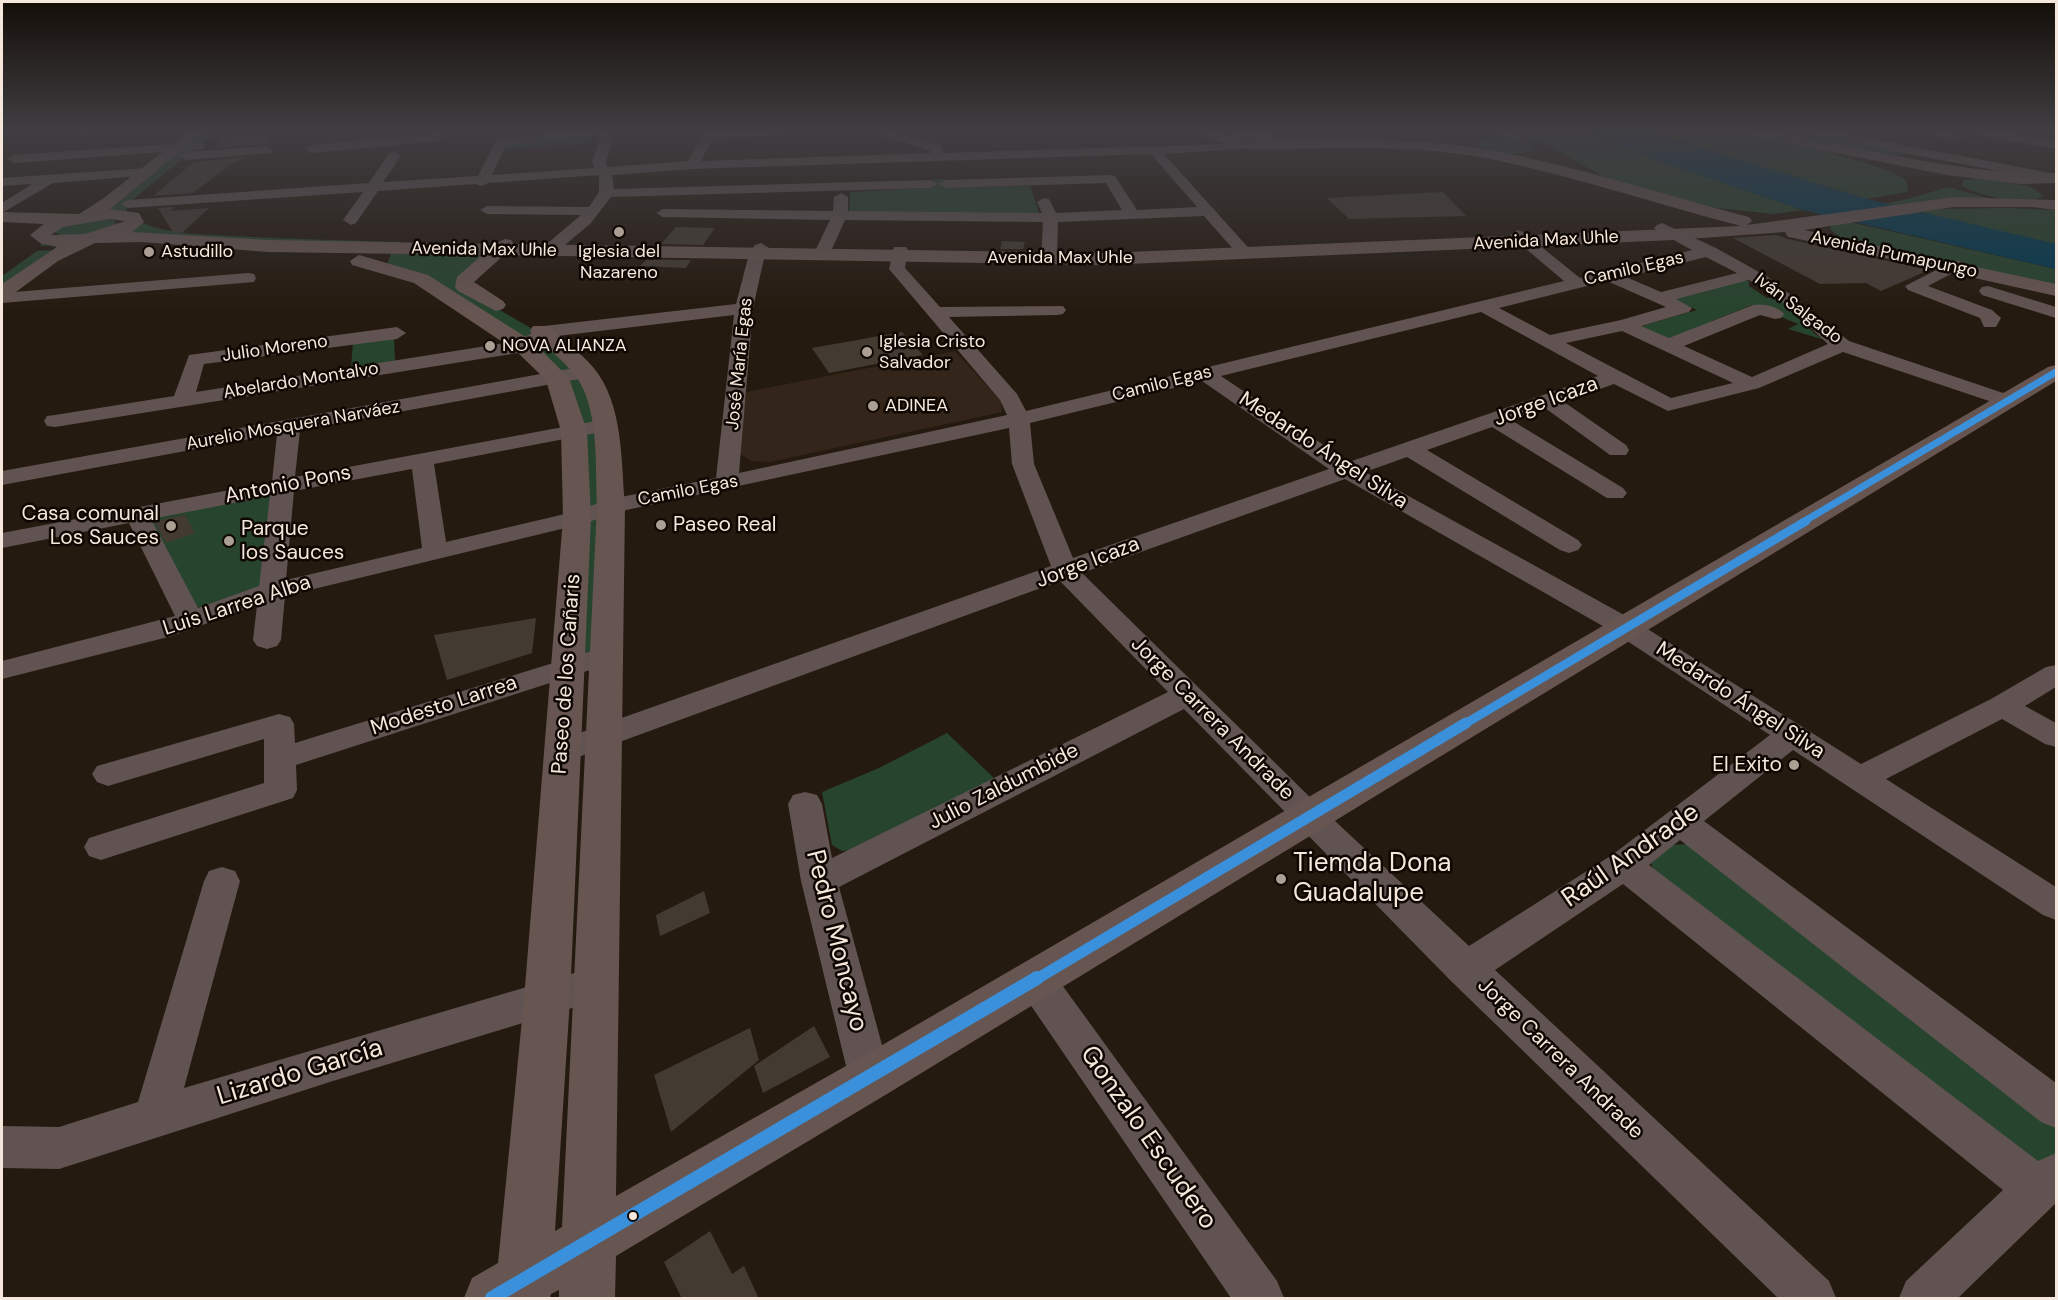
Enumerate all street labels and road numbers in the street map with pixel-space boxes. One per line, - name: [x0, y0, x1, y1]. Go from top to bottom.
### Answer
- street label: Avenida Max Uhle: [1473, 226, 1619, 256]
- street label: Avenida Pumapungo: [1809, 227, 1979, 283]
- street label: Avenida Max Uhle: [411, 238, 557, 262]
- street label: Avenida Max Uhle: [987, 247, 1133, 269]
- street label: Camilo Egas: [1582, 247, 1686, 291]
- street label: Iván Salgado: [1750, 269, 1846, 349]
- street label: José María Egas: [722, 297, 758, 431]
- street label: Julio Moreno: [221, 331, 329, 367]
- street label: Abelardo Montalvo: [222, 358, 380, 404]
- street label: Camilo Egas: [1110, 361, 1214, 407]
- street label: Jorge Icaza: [1491, 372, 1601, 432]
- street label: Medardo Ángel Silva: [1234, 387, 1412, 515]
- street label: Aurelio Mosquera Narváez: [185, 397, 401, 455]
- street label: Antonio Pons: [223, 460, 353, 510]
- street label: Camilo Egas: [636, 471, 740, 511]
- street label: Jorge Icaza: [1033, 532, 1143, 594]
- street label: Luis Larrea Alba: [160, 570, 314, 642]
- street label: Paseo de los Cañaris: [547, 573, 587, 775]
- street label: Jorge Carrera Andrade: [1125, 632, 1299, 806]
- street label: Medardo Ángel Silva: [1651, 637, 1829, 765]
- street label: Modesto Larrea: [368, 670, 520, 742]
- street label: Julio Zaldumbide: [925, 738, 1083, 836]
- street label: Raúl Andrade: [1556, 797, 1706, 915]
- street label: Pedro Moncayo: [798, 847, 874, 1035]
- street label: Jorge Carrera Andrade: [1472, 973, 1648, 1145]
- street label: Lizardo García: [213, 1033, 387, 1113]
- street label: Gonzalo Escudero: [1073, 1040, 1223, 1236]

